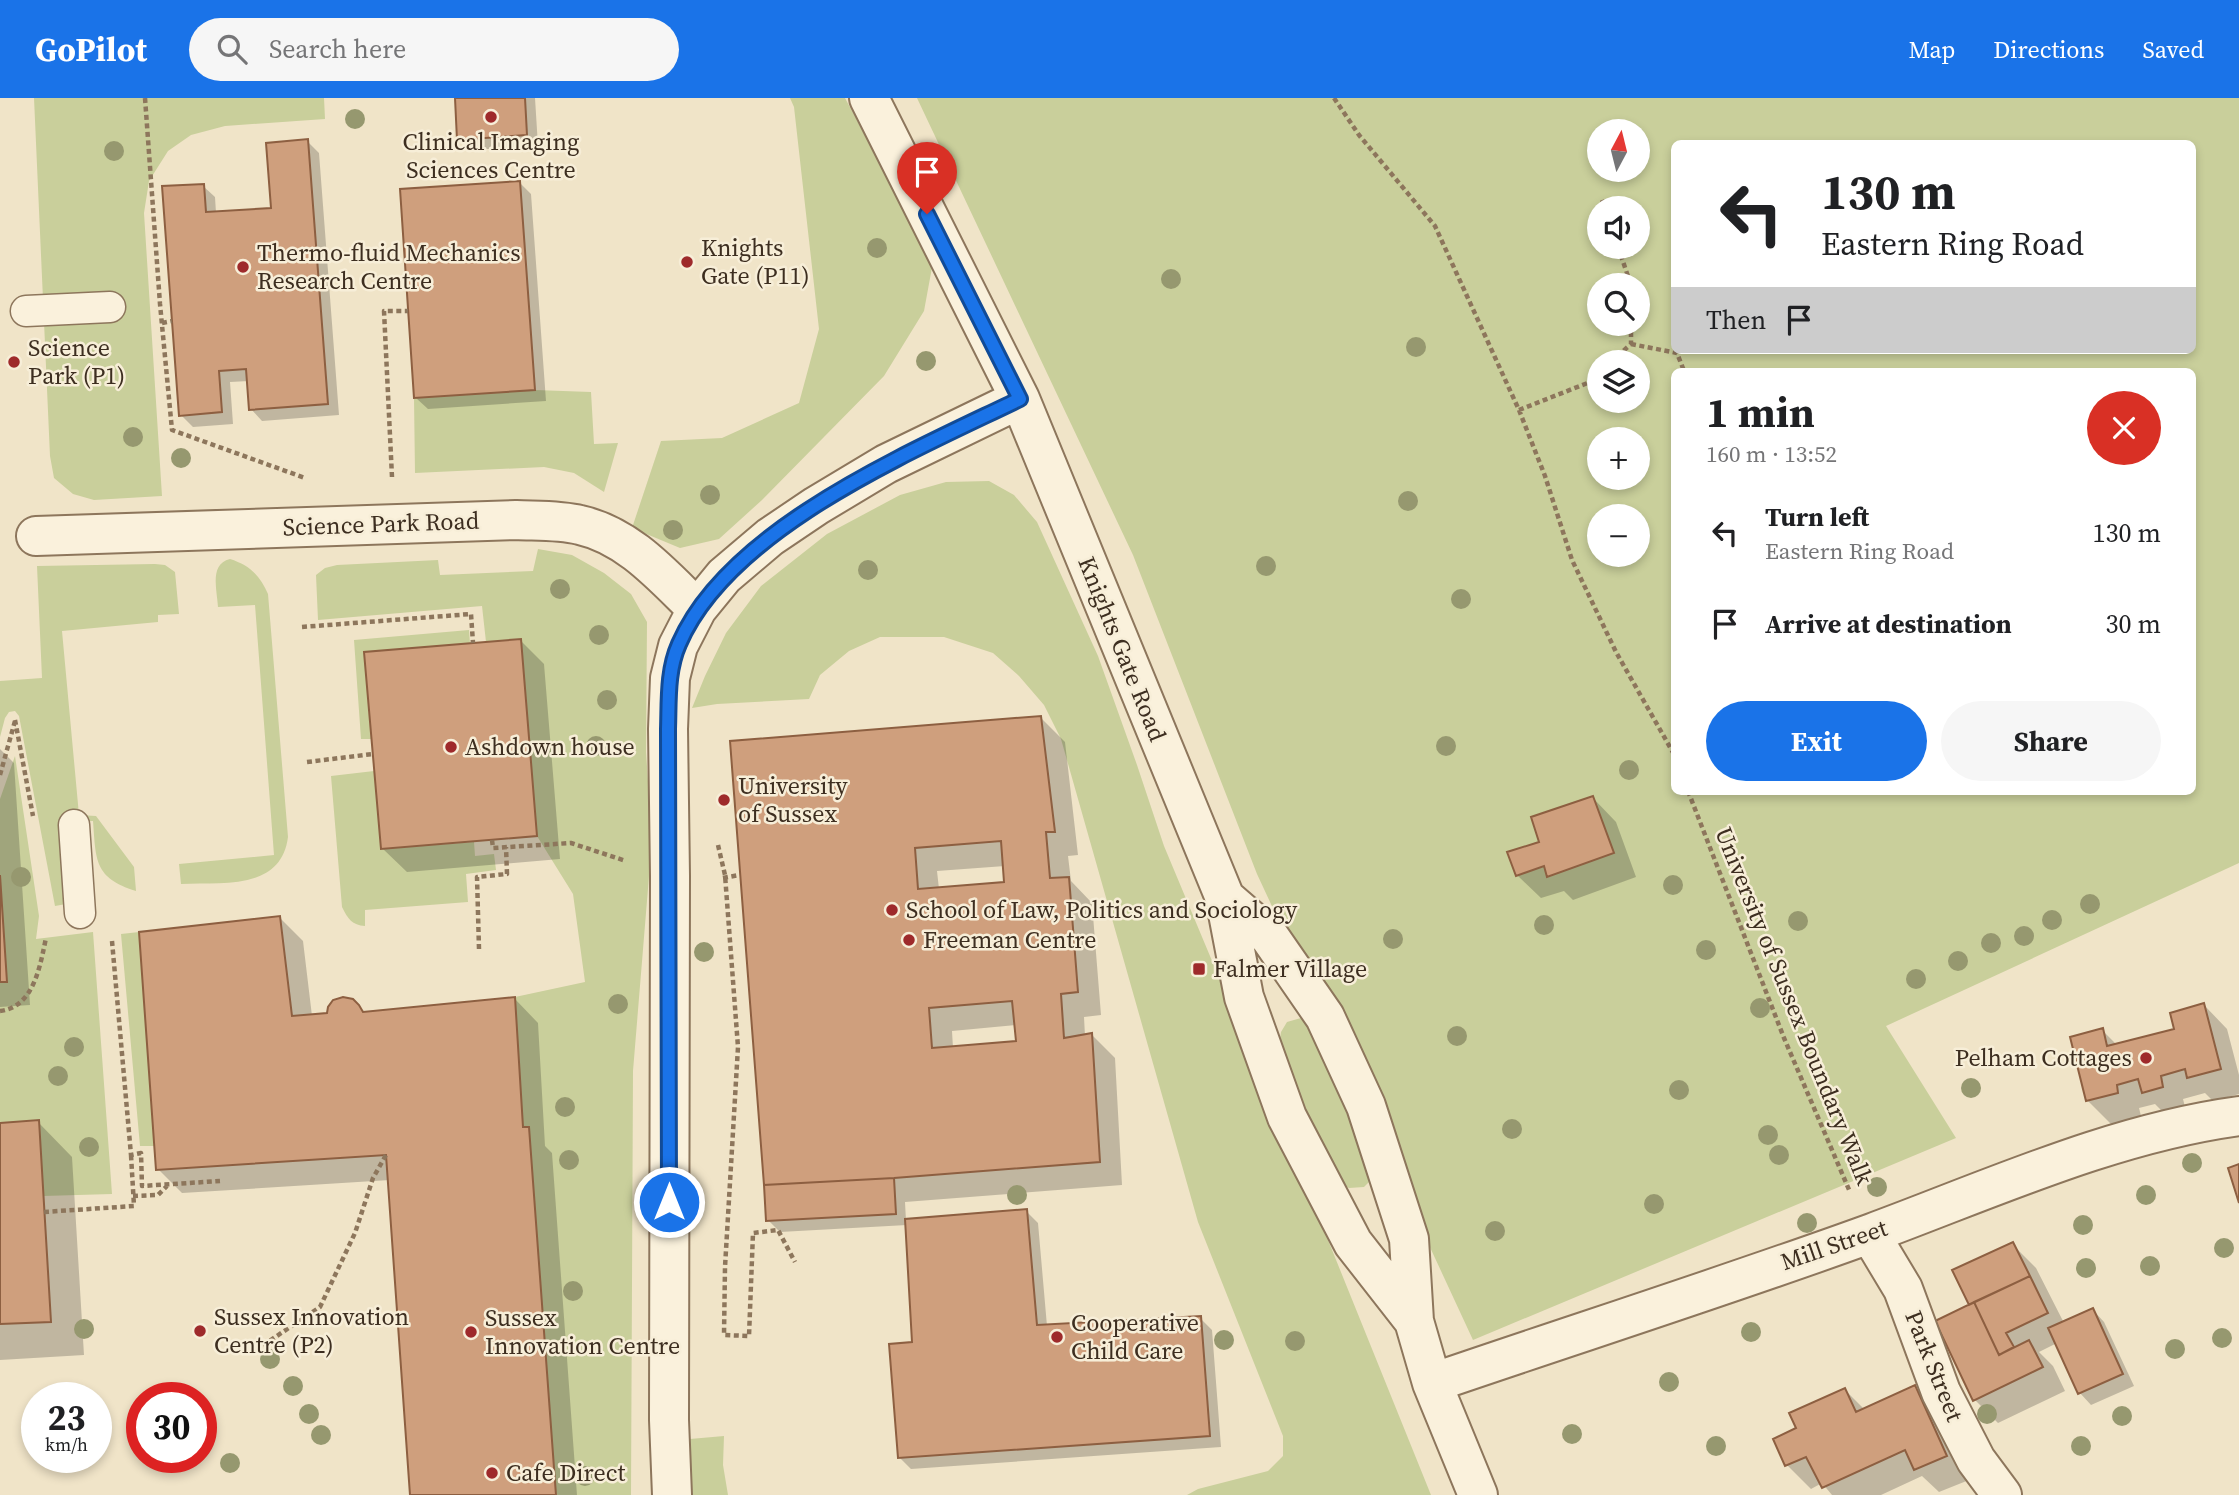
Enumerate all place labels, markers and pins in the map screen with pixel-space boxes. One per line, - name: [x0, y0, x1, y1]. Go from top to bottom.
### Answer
- marker: Clinical Imaging Sciences Centre: [483, 109, 499, 125]
- place label: Clinical Imaging Sciences Centre: [403, 125, 579, 186]
- pin: [897, 142, 957, 214]
- place label: Knights Gate (P11): [701, 231, 810, 292]
- place label: Thermo-fluid Mechanics Research Centre: [257, 236, 521, 297]
- marker: Knights Gate (P11): [679, 254, 695, 270]
- marker: Thermo-fluid Mechanics Research Centre: [235, 259, 251, 275]
- place label: Science Park (P1): [28, 331, 125, 392]
- marker: Science Park (P1): [6, 354, 22, 370]
- place label: Ashdown house: [465, 730, 635, 763]
- marker: Ashdown house: [443, 739, 459, 755]
- place label: University of Sussex: [738, 769, 848, 830]
- marker: University of Sussex: [716, 792, 732, 808]
- place label: School of Law, Politics and Sociology: [906, 893, 1298, 926]
- marker: School of Law, Politics and Sociology: [884, 902, 900, 918]
- place label: Freeman Centre: [923, 923, 1096, 956]
- marker: Freeman Centre: [901, 932, 917, 948]
- place label: Falmer Village: [1213, 952, 1367, 985]
- marker: Falmer Village: [1191, 961, 1207, 977]
- place label: Pelham Cottages: [1955, 1041, 2132, 1074]
- marker: Pelham Cottages: [2138, 1050, 2154, 1066]
- place label: Sussex Innovation Centre (P2): [214, 1300, 409, 1361]
- place label: Sussex Innovation Centre: [485, 1301, 680, 1362]
- place label: Cooperative Child Care: [1071, 1306, 1199, 1367]
- marker: Sussex Innovation Centre (P2): [192, 1323, 208, 1339]
- marker: Sussex Innovation Centre: [463, 1324, 479, 1340]
- marker: Cooperative Child Care: [1049, 1329, 1065, 1345]
- place label: Cafe Direct: [506, 1456, 625, 1489]
- marker: Cafe Direct: [484, 1465, 500, 1481]

